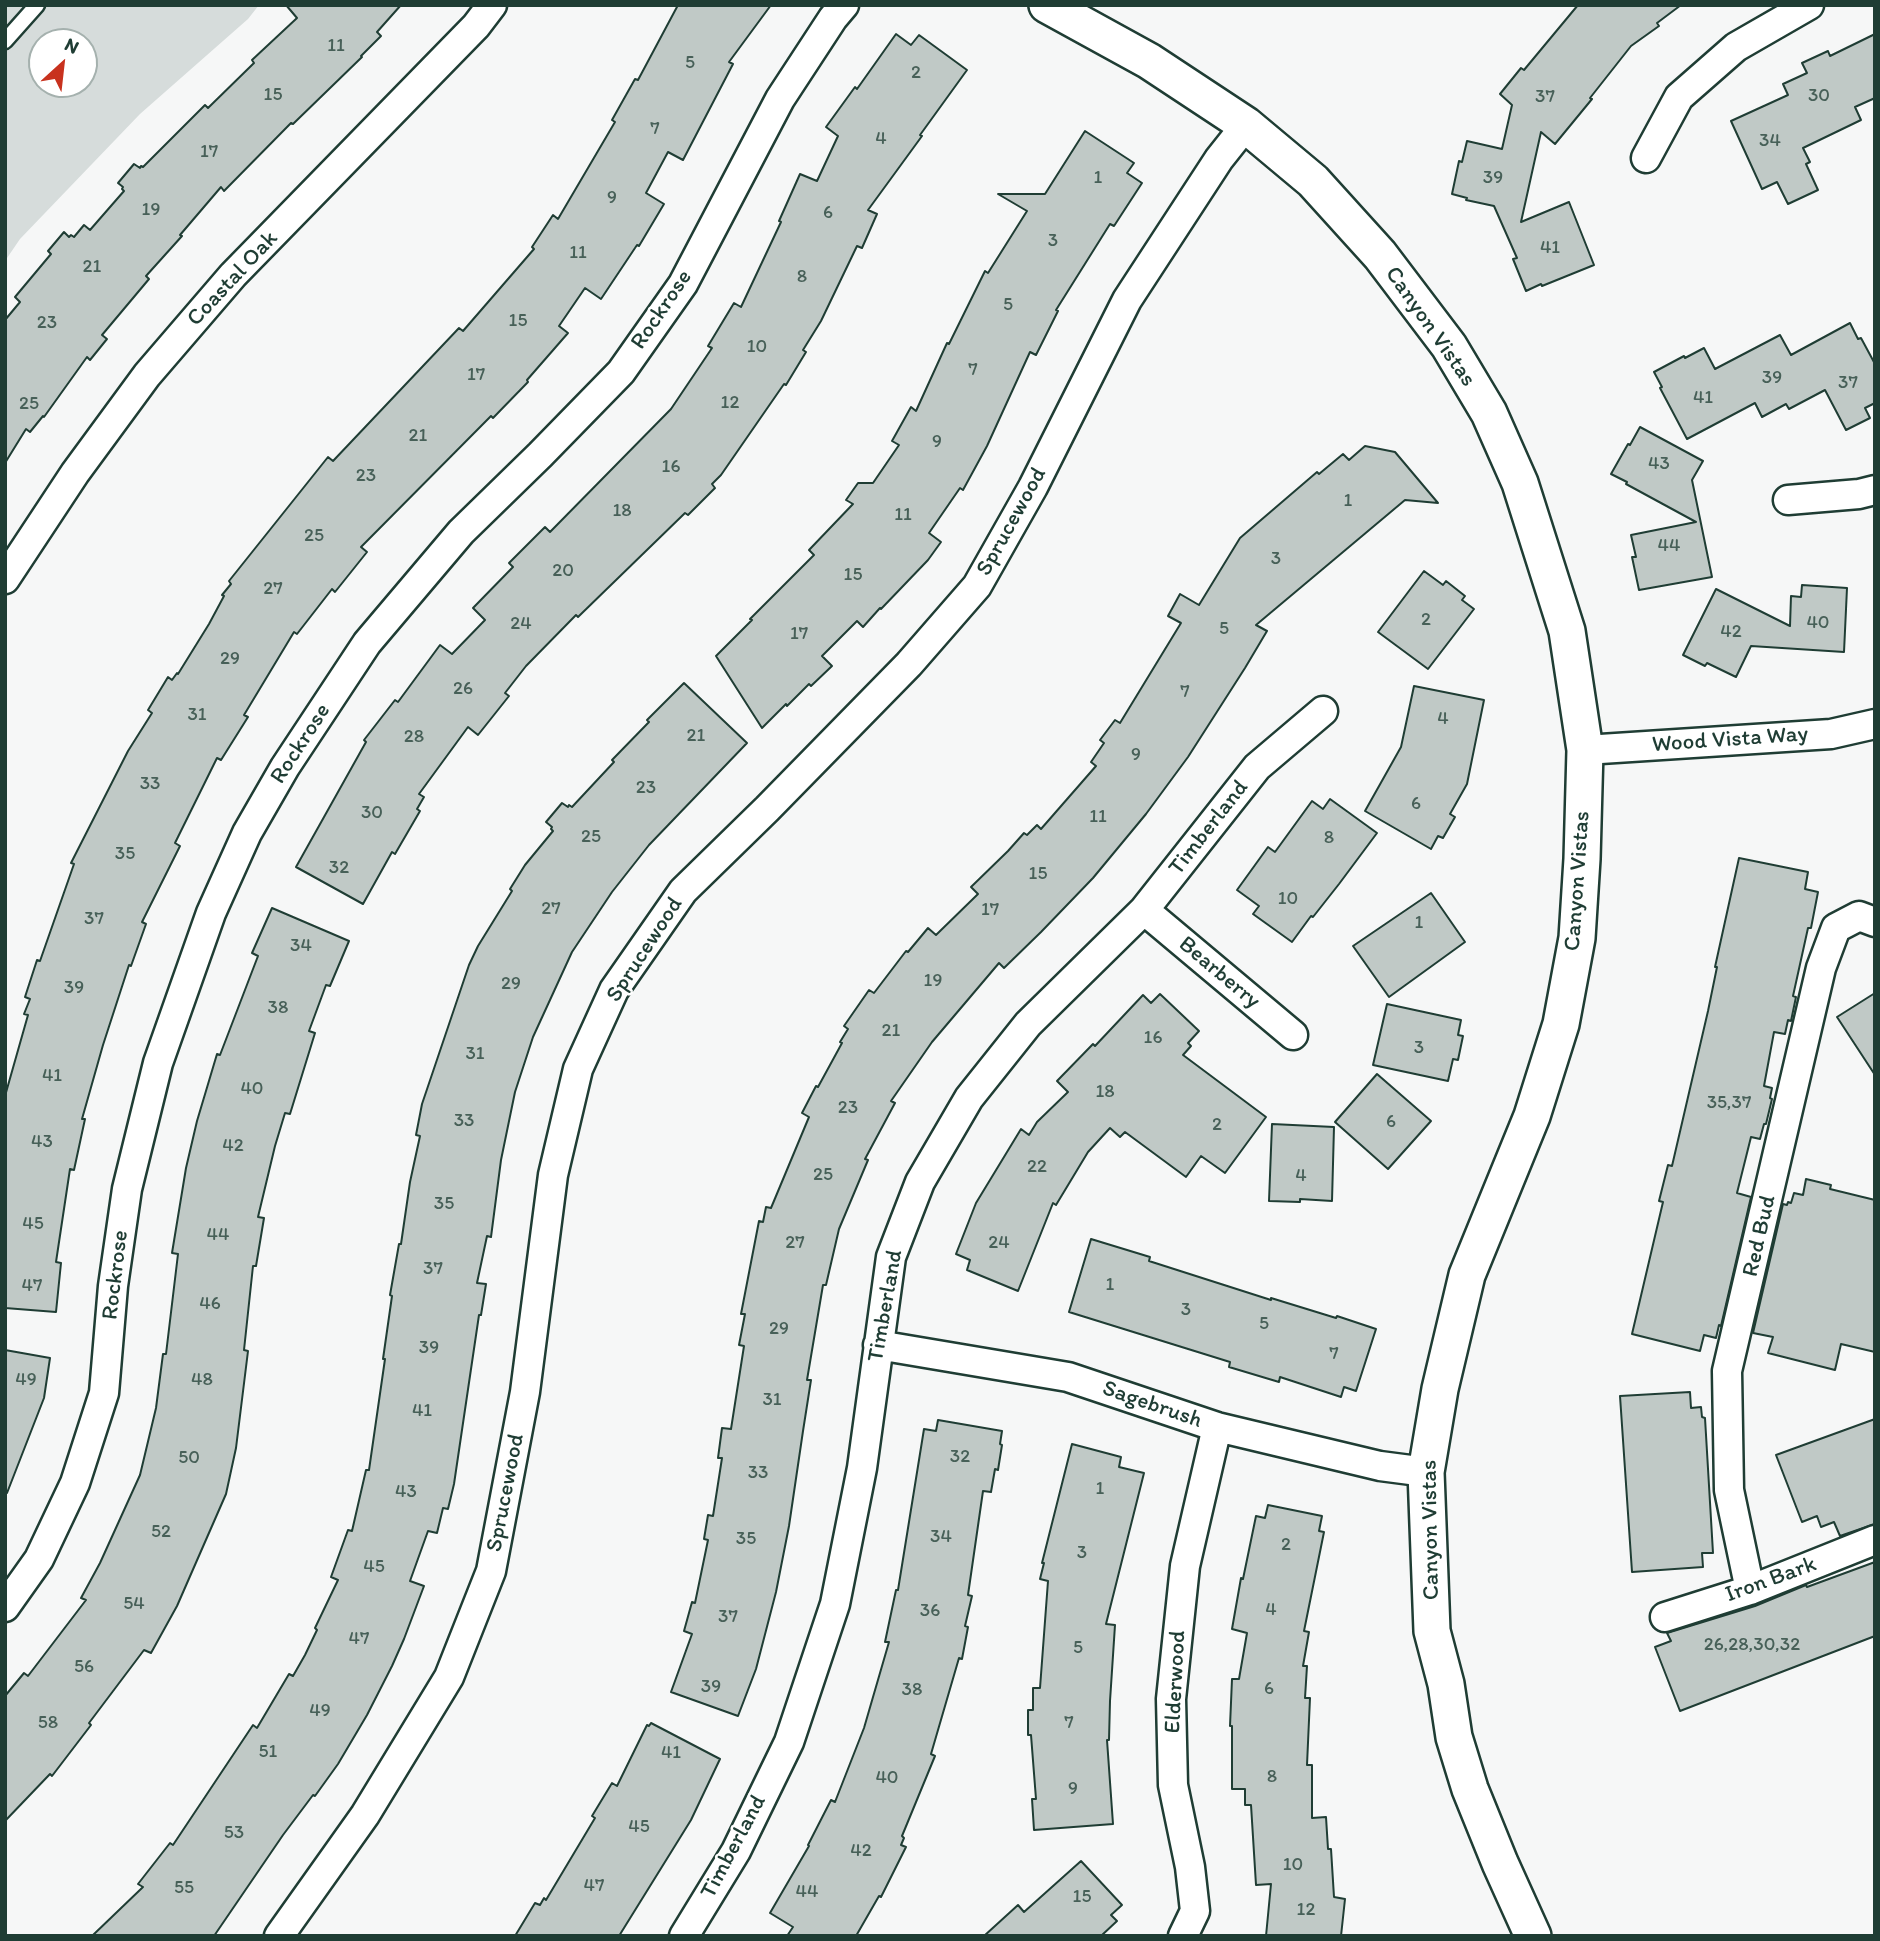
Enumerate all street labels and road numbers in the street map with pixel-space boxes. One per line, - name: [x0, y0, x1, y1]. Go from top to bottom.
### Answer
- street label: Coastal Oak: [182, 225, 284, 333]
- street label: Canyon Vistas: [1378, 262, 1482, 392]
- street label: Rockrose: [625, 265, 699, 355]
- street label: Sprucewood: [971, 463, 1053, 581]
- street label: Rockrose: [265, 699, 337, 789]
- street label: Wood Vista Way: [1651, 721, 1809, 759]
- street label: Timberland: [1163, 775, 1255, 881]
- street label: Canyon Vistas: [1559, 810, 1597, 952]
- street label: Sprucewood: [601, 892, 689, 1008]
- street label: Bearberry: [1172, 931, 1266, 1015]
- street label: Red Bud: [1737, 1193, 1783, 1279]
- street label: Rockrose: [97, 1229, 135, 1321]
- street label: Timberland: [863, 1248, 909, 1364]
- street label: Sagebrush: [1099, 1375, 1205, 1435]
- street label: Sprucewood: [481, 1432, 531, 1554]
- street label: Canyon Vistas: [1416, 1460, 1446, 1600]
- street label: Iron Bark: [1722, 1551, 1820, 1609]
- street label: Elderwood: [1160, 1630, 1192, 1734]
- street label: Timberland: [695, 1790, 773, 1904]

